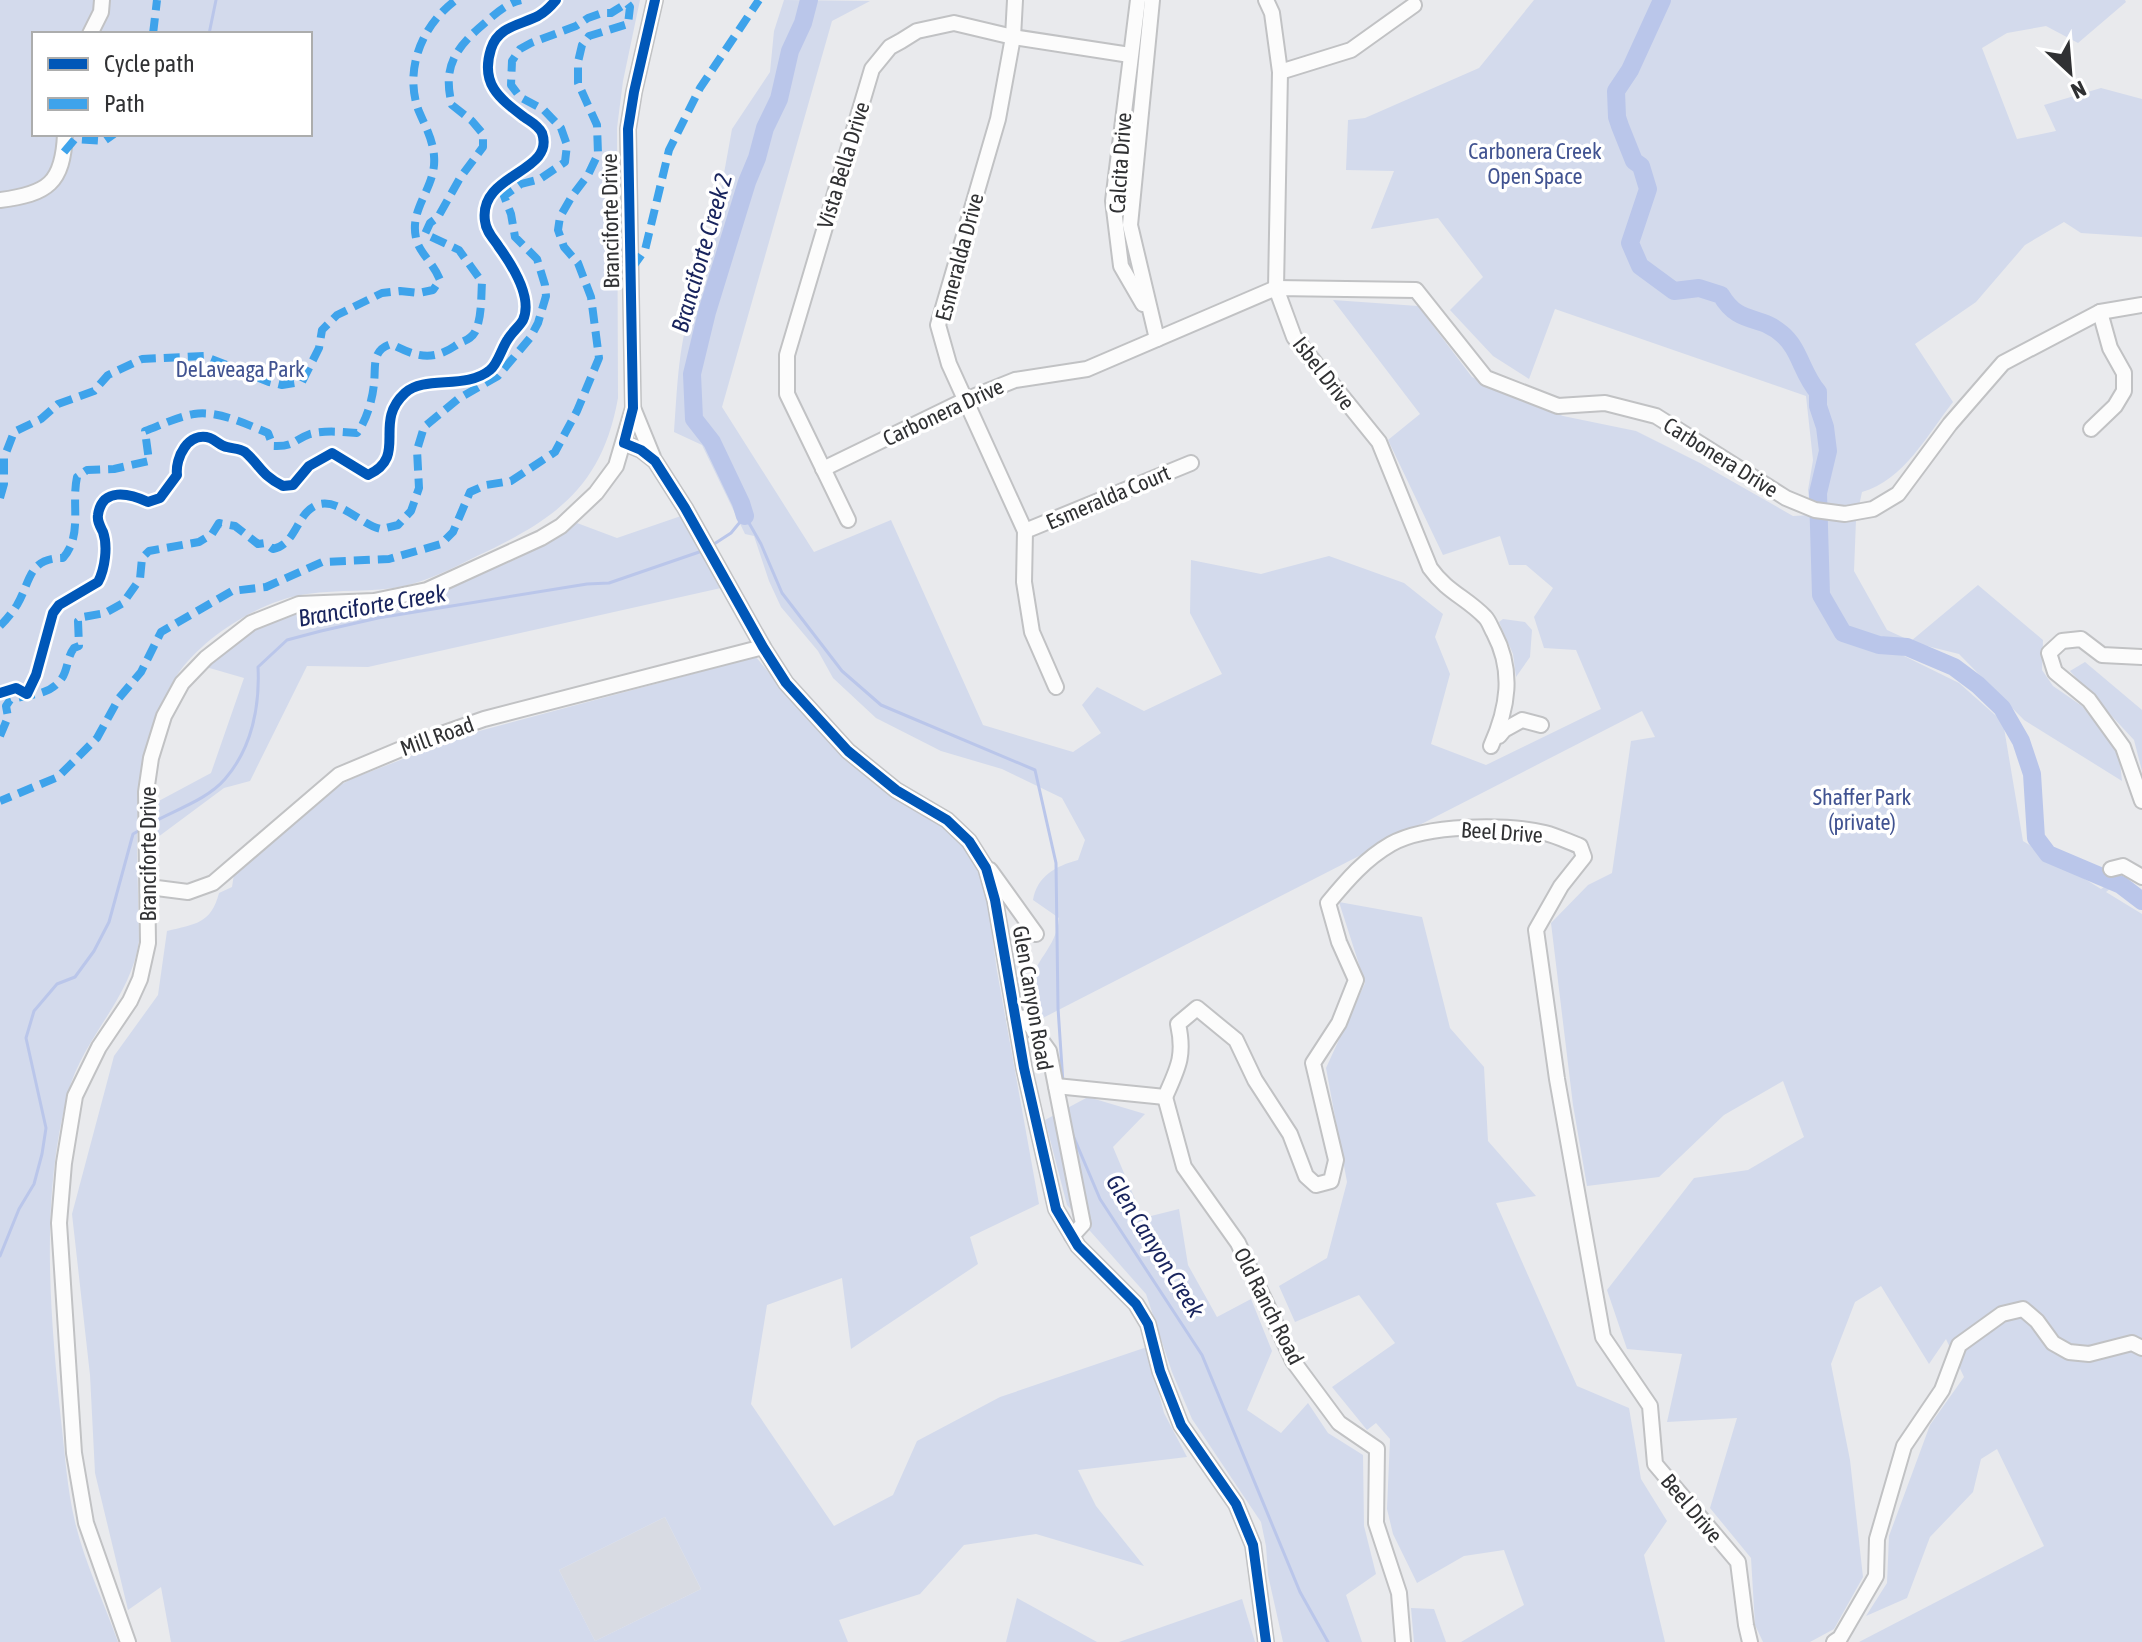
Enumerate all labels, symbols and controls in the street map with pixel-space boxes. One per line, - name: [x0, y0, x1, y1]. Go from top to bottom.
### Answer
- legend: [32, 32, 312, 136]
- north arrow: [2030, 32, 2110, 112]
- text: Cycle path: [104, 50, 195, 77]
- text: N: [2067, 75, 2090, 105]
- text: Path: [104, 90, 145, 117]
- street label: Vista Bella Drive: [811, 98, 875, 232]
- street label: Calcita Drive: [1104, 112, 1136, 214]
- park label: Carbonera Creek Open Space: [1468, 138, 1602, 189]
- street label: Branciforte Drive: [596, 153, 624, 289]
- water label: Branciforte Creek 2: [666, 170, 737, 335]
- street label: Esmeralda Drive: [929, 190, 989, 324]
- street label: Isbel Drive: [1287, 331, 1361, 415]
- park label: DeLaveaga Park: [175, 356, 305, 382]
- street label: Carbonera Drive: [879, 373, 1007, 451]
- street label: Carbonera Drive: [1659, 412, 1783, 502]
- street label: Esmeralda Court: [1042, 459, 1174, 535]
- water label: Branciforte Creek: [296, 579, 448, 632]
- street label: Mill Road: [397, 711, 477, 761]
- park label: Shaffer Park (private): [1813, 784, 1911, 835]
- street label: Branciforte Drive: [135, 786, 161, 922]
- street label: Beel Drive: [1460, 816, 1544, 848]
- street label: Glen Canyon Road: [1007, 924, 1059, 1072]
- water label: Glen Canyon Creek: [1101, 1169, 1210, 1322]
- street label: Old Ranch Road: [1228, 1243, 1310, 1369]
- street label: Beel Drive: [1656, 1468, 1728, 1548]

